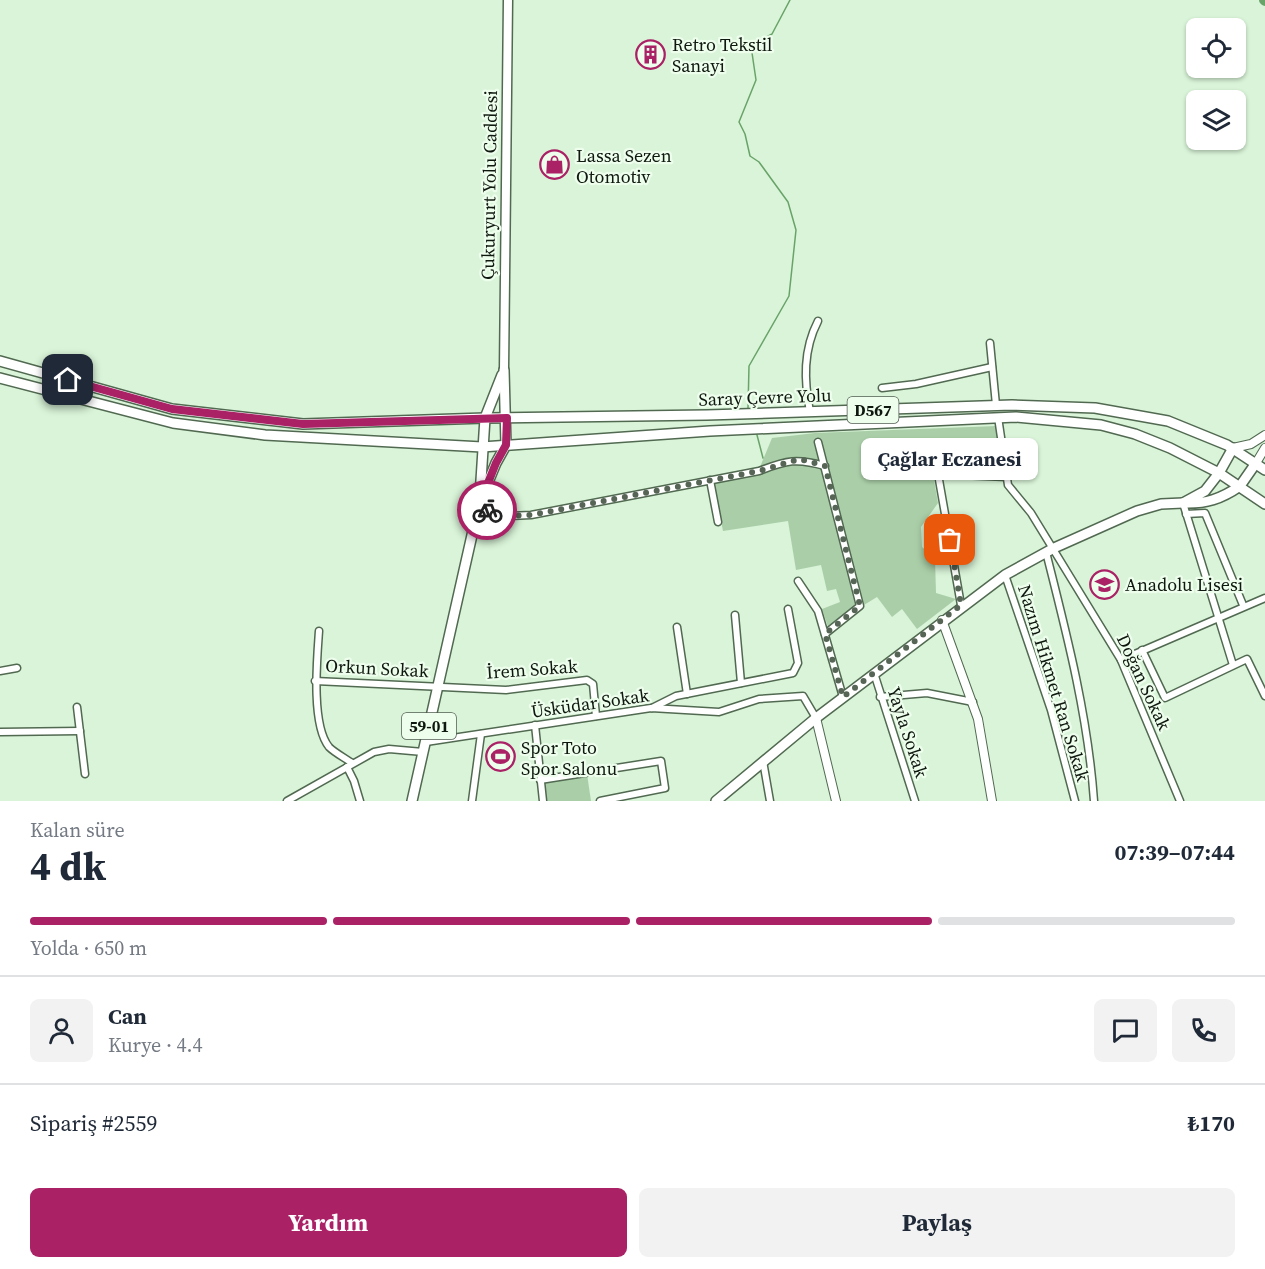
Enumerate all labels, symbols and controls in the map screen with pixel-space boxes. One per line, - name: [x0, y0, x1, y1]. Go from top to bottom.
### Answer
- map controls: [1186, 18, 1246, 150]
- button: locate: [1186, 18, 1246, 78]
- place label: Retro Tekstil Sanayi: [672, 32, 772, 78]
- building icon: Retro Tekstil Sanayi: [635, 38, 667, 70]
- street label: Çukuryurt Yolu Caddesi: [475, 90, 503, 280]
- button: layers: [1186, 90, 1246, 150]
- place label: Lassa Sezen Otomotiv: [576, 143, 672, 189]
- shop icon: Lassa Sezen Otomotiv: [539, 149, 571, 181]
- pin: [42, 354, 93, 405]
- icon: home: [51, 363, 84, 396]
- street label: Saray Çevre Yolu: [698, 382, 832, 412]
- road number: D567: [848, 397, 898, 423]
- callout: Çağlar Eczanesi: [862, 438, 1038, 480]
- text: Çağlar Eczanesi: [877, 445, 1022, 473]
- courier: [457, 480, 517, 540]
- icon: bike: [471, 494, 504, 527]
- pin: [924, 514, 975, 565]
- icon: bag: [933, 523, 966, 556]
- school or university icon: Anadolu Lisesi: [1088, 568, 1120, 600]
- place label: Anadolu Lisesi: [1125, 572, 1243, 597]
- street label: Nazım Hikmet Ran Sokak: [1012, 581, 1096, 785]
- street label: Doğan Sokak: [1111, 630, 1177, 734]
- street label: Orkun Sokak: [325, 653, 429, 683]
- street label: İrem Sokak: [485, 653, 579, 685]
- street label: Üsküdar Sokak: [529, 682, 651, 724]
- street label: Yayla Sokak: [882, 683, 934, 781]
- road number: 59-01: [402, 713, 456, 739]
- place label: Spor Toto Spor Salonu: [521, 735, 617, 781]
- sports icon: Spor Toto Spor Salonu: [484, 741, 516, 773]
- text: Kalan süre: [30, 816, 125, 844]
- text: 07:39–07:44: [1115, 837, 1235, 867]
- text: 4 dk: [30, 840, 106, 893]
- text: Yolda · 650 m: [30, 934, 147, 962]
- button: person: [30, 999, 93, 1062]
- button: chat: [1094, 999, 1157, 1062]
- button: phone: [1172, 999, 1235, 1062]
- text: Can: [108, 1001, 147, 1031]
- text: Kurye · 4.4: [108, 1031, 203, 1059]
- text: Sipariş #2559: [30, 1108, 158, 1138]
- text: ₺170: [1187, 1108, 1235, 1138]
- button: Yardım: [30, 1188, 627, 1257]
- button: Paylaş: [639, 1188, 1235, 1257]

